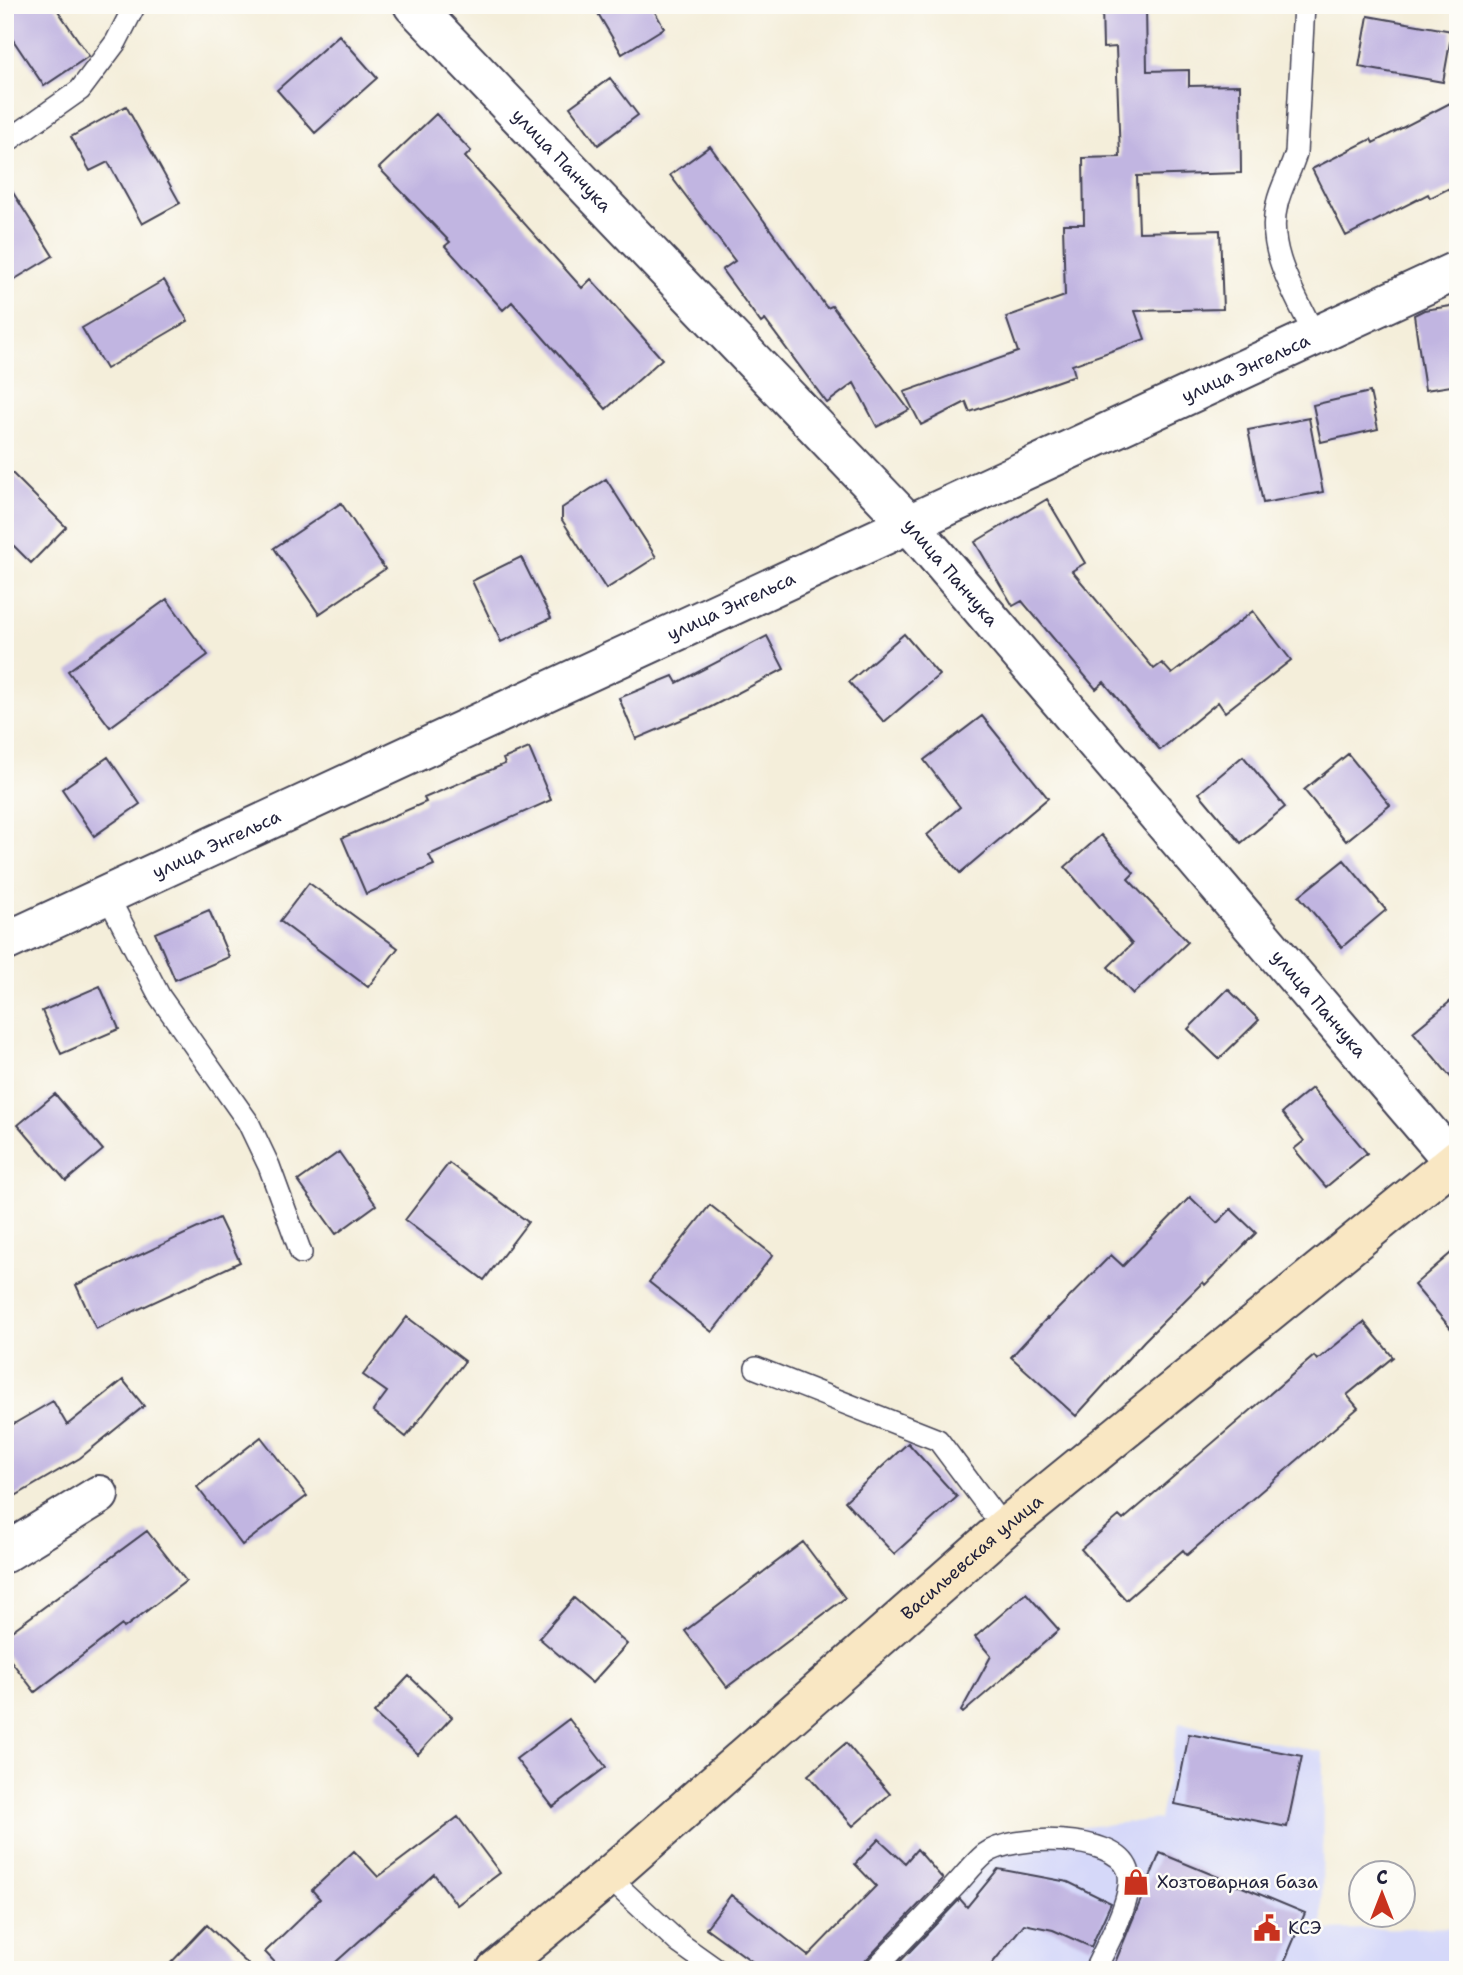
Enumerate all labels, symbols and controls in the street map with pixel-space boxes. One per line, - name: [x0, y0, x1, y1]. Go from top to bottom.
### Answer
- street label: улица Панчука: [506, 103, 617, 217]
- street label: улица Энгельса: [1178, 328, 1314, 408]
- street label: улица Панчука: [898, 514, 1004, 632]
- street label: улица Энгельса: [663, 566, 799, 646]
- street label: улица Энгельса: [148, 804, 284, 884]
- street label: улица Панчука: [1266, 945, 1372, 1063]
- street label: Васильевская улица: [896, 1489, 1048, 1625]
- north arrow: [1348, 1860, 1418, 1930]
- text: С: [1376, 1865, 1388, 1890]
- shop icon: Хозтоварная база: [1121, 1867, 1151, 1897]
- place label: Хозтоварная база: [1157, 1870, 1318, 1894]
- public building icon: КСЭ: [1252, 1913, 1282, 1943]
- place label: КСЭ: [1288, 1916, 1322, 1940]

